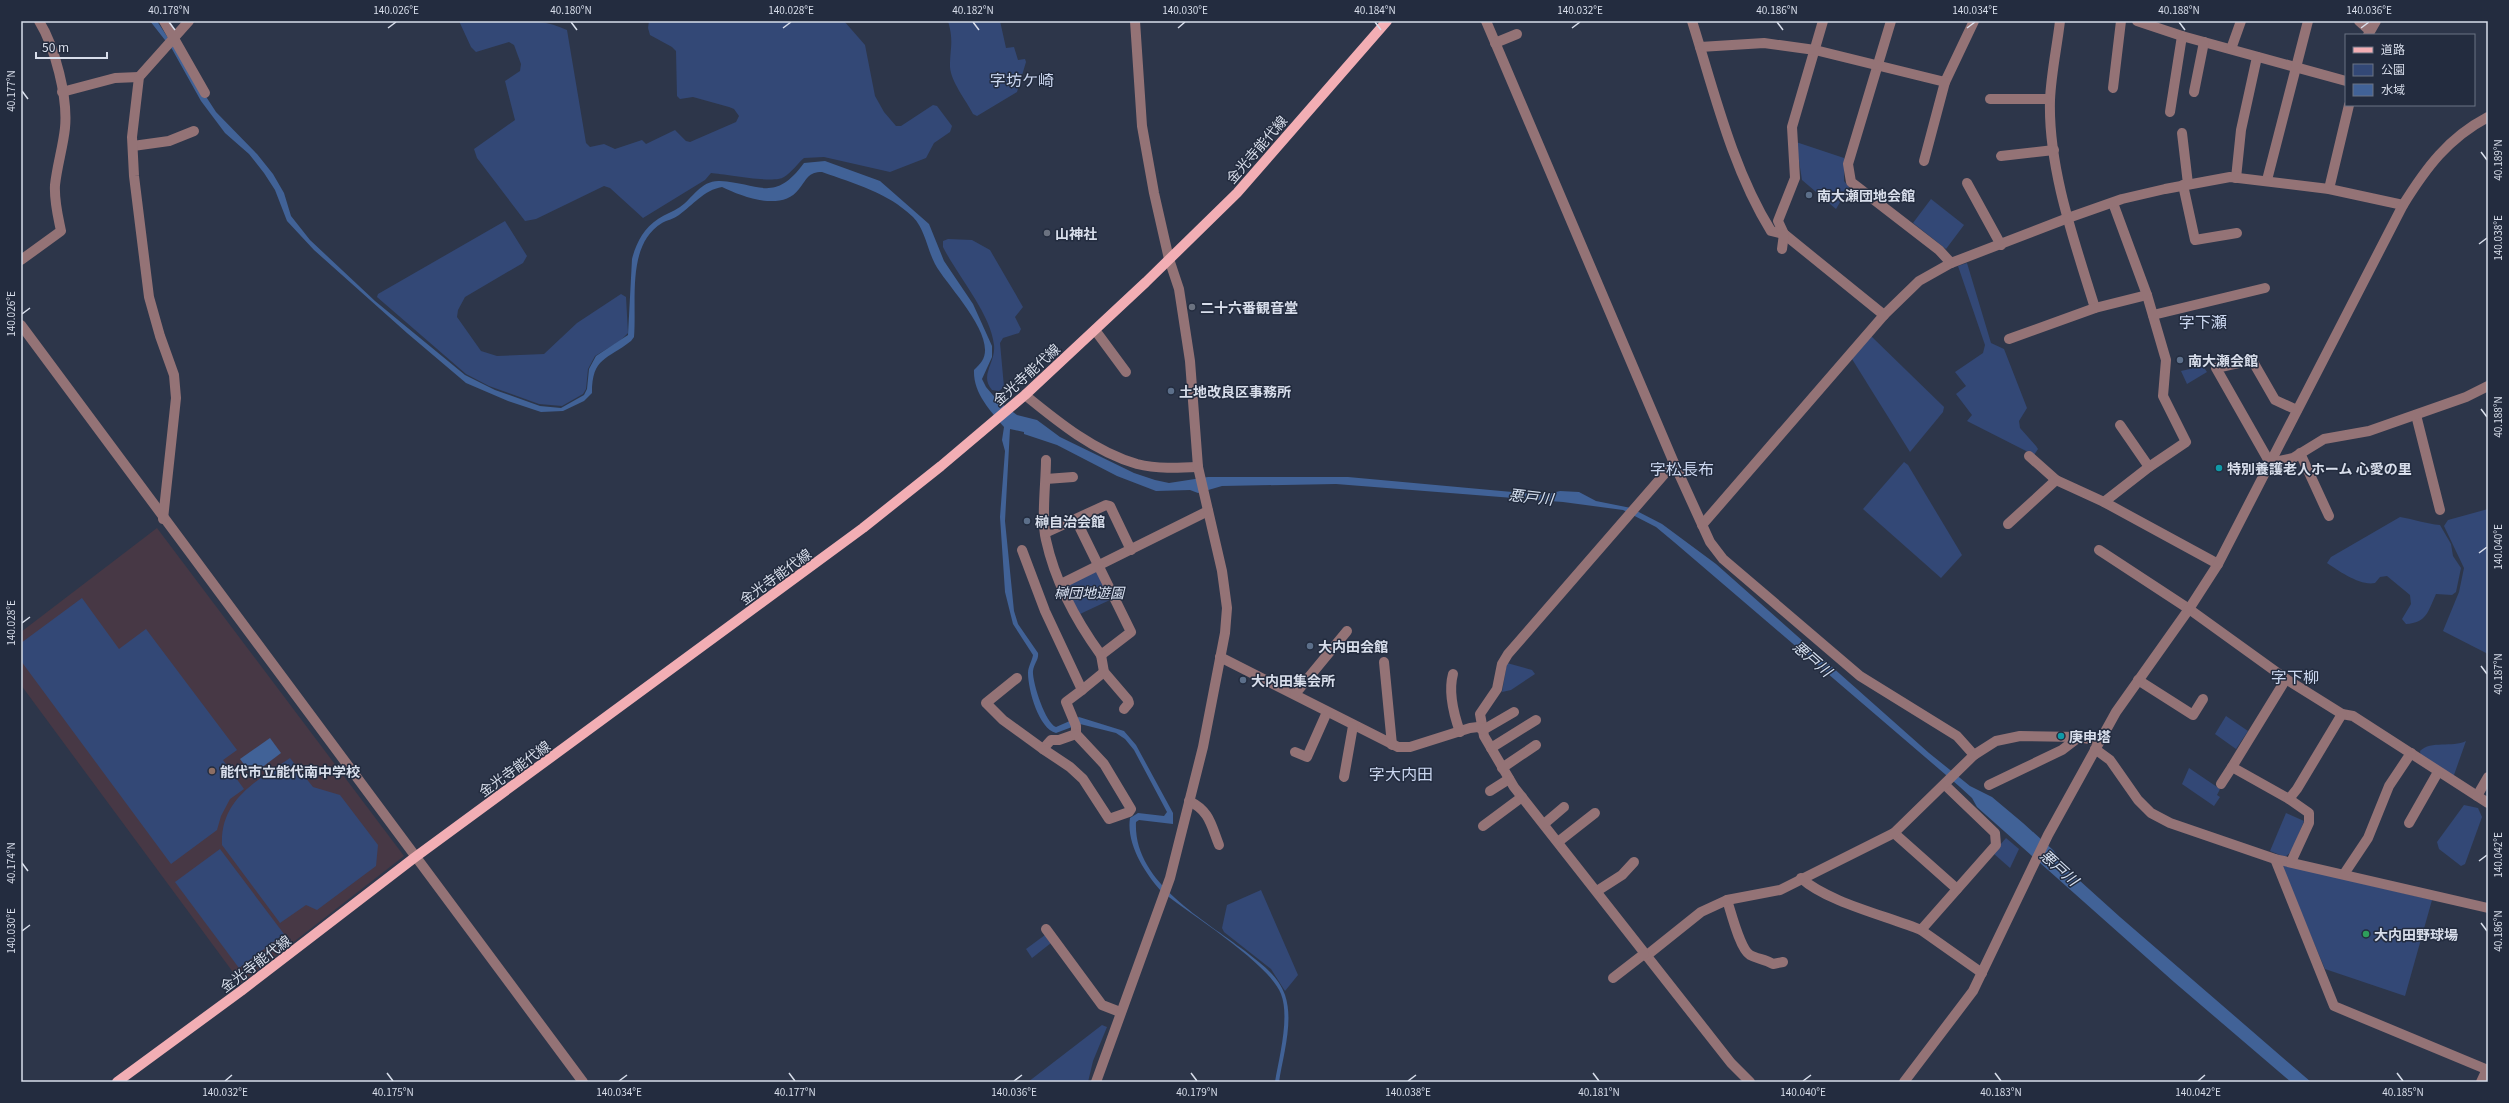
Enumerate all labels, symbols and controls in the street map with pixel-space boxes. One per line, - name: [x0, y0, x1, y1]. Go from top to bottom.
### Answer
- text: 40.178°N: [148, 2, 190, 17]
- text: 140.026°E: [373, 2, 419, 17]
- text: 40.180°N: [550, 2, 592, 17]
- text: 140.028°E: [768, 2, 814, 17]
- text: 40.182°N: [952, 2, 994, 17]
- text: 140.030°E: [1162, 2, 1208, 17]
- text: 40.184°N: [1354, 2, 1396, 17]
- text: 140.032°E: [1557, 2, 1603, 17]
- text: 40.186°N: [1756, 2, 1798, 17]
- text: 140.034°E: [1952, 2, 1998, 17]
- text: 40.188°N: [2158, 2, 2200, 17]
- text: 140.036°E: [2346, 2, 2392, 17]
- scale bar: [36, 34, 107, 60]
- legend: [2345, 34, 2475, 106]
- text: 50 m: [42, 38, 69, 55]
- text: 道路: [2381, 40, 2405, 57]
- text: 公園: [2381, 60, 2405, 77]
- district label: 字坊ケ崎: [990, 67, 1054, 91]
- text: 40.177°N: [3, 70, 18, 112]
- text: 水域: [2381, 80, 2405, 97]
- street label: 金光寺能代線: [1221, 111, 1291, 187]
- text: 40.189°N: [2490, 139, 2505, 181]
- place label: 南大瀬団地会館: [1817, 185, 1915, 205]
- marker: 南大瀬団地会館: [1804, 190, 1814, 200]
- text: 140.038°E: [2490, 215, 2505, 261]
- place label: 山神社: [1055, 223, 1097, 243]
- marker: 山神社: [1042, 228, 1052, 238]
- text: 140.026°E: [3, 291, 18, 337]
- place label: 二十六番観音堂: [1200, 297, 1298, 317]
- marker: 二十六番観音堂: [1187, 302, 1197, 312]
- district label: 字下瀬: [2179, 309, 2227, 333]
- street label: 金光寺能代線: [988, 338, 1064, 410]
- place label: 南大瀬会館: [2188, 350, 2258, 370]
- marker: 南大瀬会館: [2175, 355, 2185, 365]
- place label: 土地改良区事務所: [1179, 381, 1291, 401]
- marker: 土地改良区事務所: [1166, 386, 1176, 396]
- text: 40.188°N: [2490, 396, 2505, 438]
- district label: 字松長布: [1650, 456, 1714, 480]
- place label: 特別養護老人ホーム 心愛の里: [2227, 458, 2412, 478]
- marker: 特別養護老人ホーム 心愛の里: [2214, 463, 2224, 473]
- water label: 悪戸川: [1508, 483, 1556, 509]
- place label: 榊自治会館: [1035, 511, 1105, 531]
- marker: 榊自治会館: [1022, 516, 1032, 526]
- text: 140.040°E: [2490, 524, 2505, 570]
- street label: 金光寺能代線: [735, 543, 815, 609]
- park label: 榊団地遊園: [1054, 582, 1126, 602]
- text: 140.028°E: [3, 600, 18, 646]
- water label: 悪戸川: [1789, 635, 1838, 682]
- place label: 大内田会館: [1318, 636, 1388, 656]
- marker: 大内田会館: [1305, 641, 1315, 651]
- text: 40.187°N: [2490, 653, 2505, 695]
- district label: 字下柳: [2271, 664, 2319, 688]
- place label: 大内田集会所: [1251, 670, 1335, 690]
- marker: 大内田集会所: [1238, 675, 1248, 685]
- place label: 庚申塔: [2069, 726, 2111, 746]
- marker: 庚申塔: [2056, 731, 2066, 741]
- street label: 金光寺能代線: [474, 735, 554, 801]
- place label: 能代市立能代南中学校: [220, 761, 360, 781]
- district label: 字大内田: [1369, 761, 1433, 785]
- marker: 能代市立能代南中学校: [207, 766, 217, 776]
- text: 140.042°E: [2490, 832, 2505, 878]
- text: 40.174°N: [3, 842, 18, 884]
- water label: 悪戸川: [2036, 844, 2085, 891]
- text: 140.030°E: [3, 908, 18, 954]
- text: 40.186°N: [2490, 910, 2505, 952]
- place label: 大内田野球場: [2374, 924, 2458, 944]
- marker: 大内田野球場: [2361, 929, 2371, 939]
- street label: 金光寺能代線: [215, 930, 295, 996]
- text: 140.032°E: [202, 1084, 248, 1099]
- text: 40.175°N: [372, 1084, 414, 1099]
- text: 140.034°E: [596, 1084, 642, 1099]
- text: 40.177°N: [774, 1084, 816, 1099]
- text: 140.036°E: [991, 1084, 1037, 1099]
- text: 40.179°N: [1176, 1084, 1218, 1099]
- text: 140.038°E: [1385, 1084, 1431, 1099]
- text: 40.181°N: [1578, 1084, 1620, 1099]
- text: 140.040°E: [1780, 1084, 1826, 1099]
- text: 40.183°N: [1980, 1084, 2022, 1099]
- text: 140.042°E: [2175, 1084, 2221, 1099]
- text: 40.185°N: [2382, 1084, 2424, 1099]

